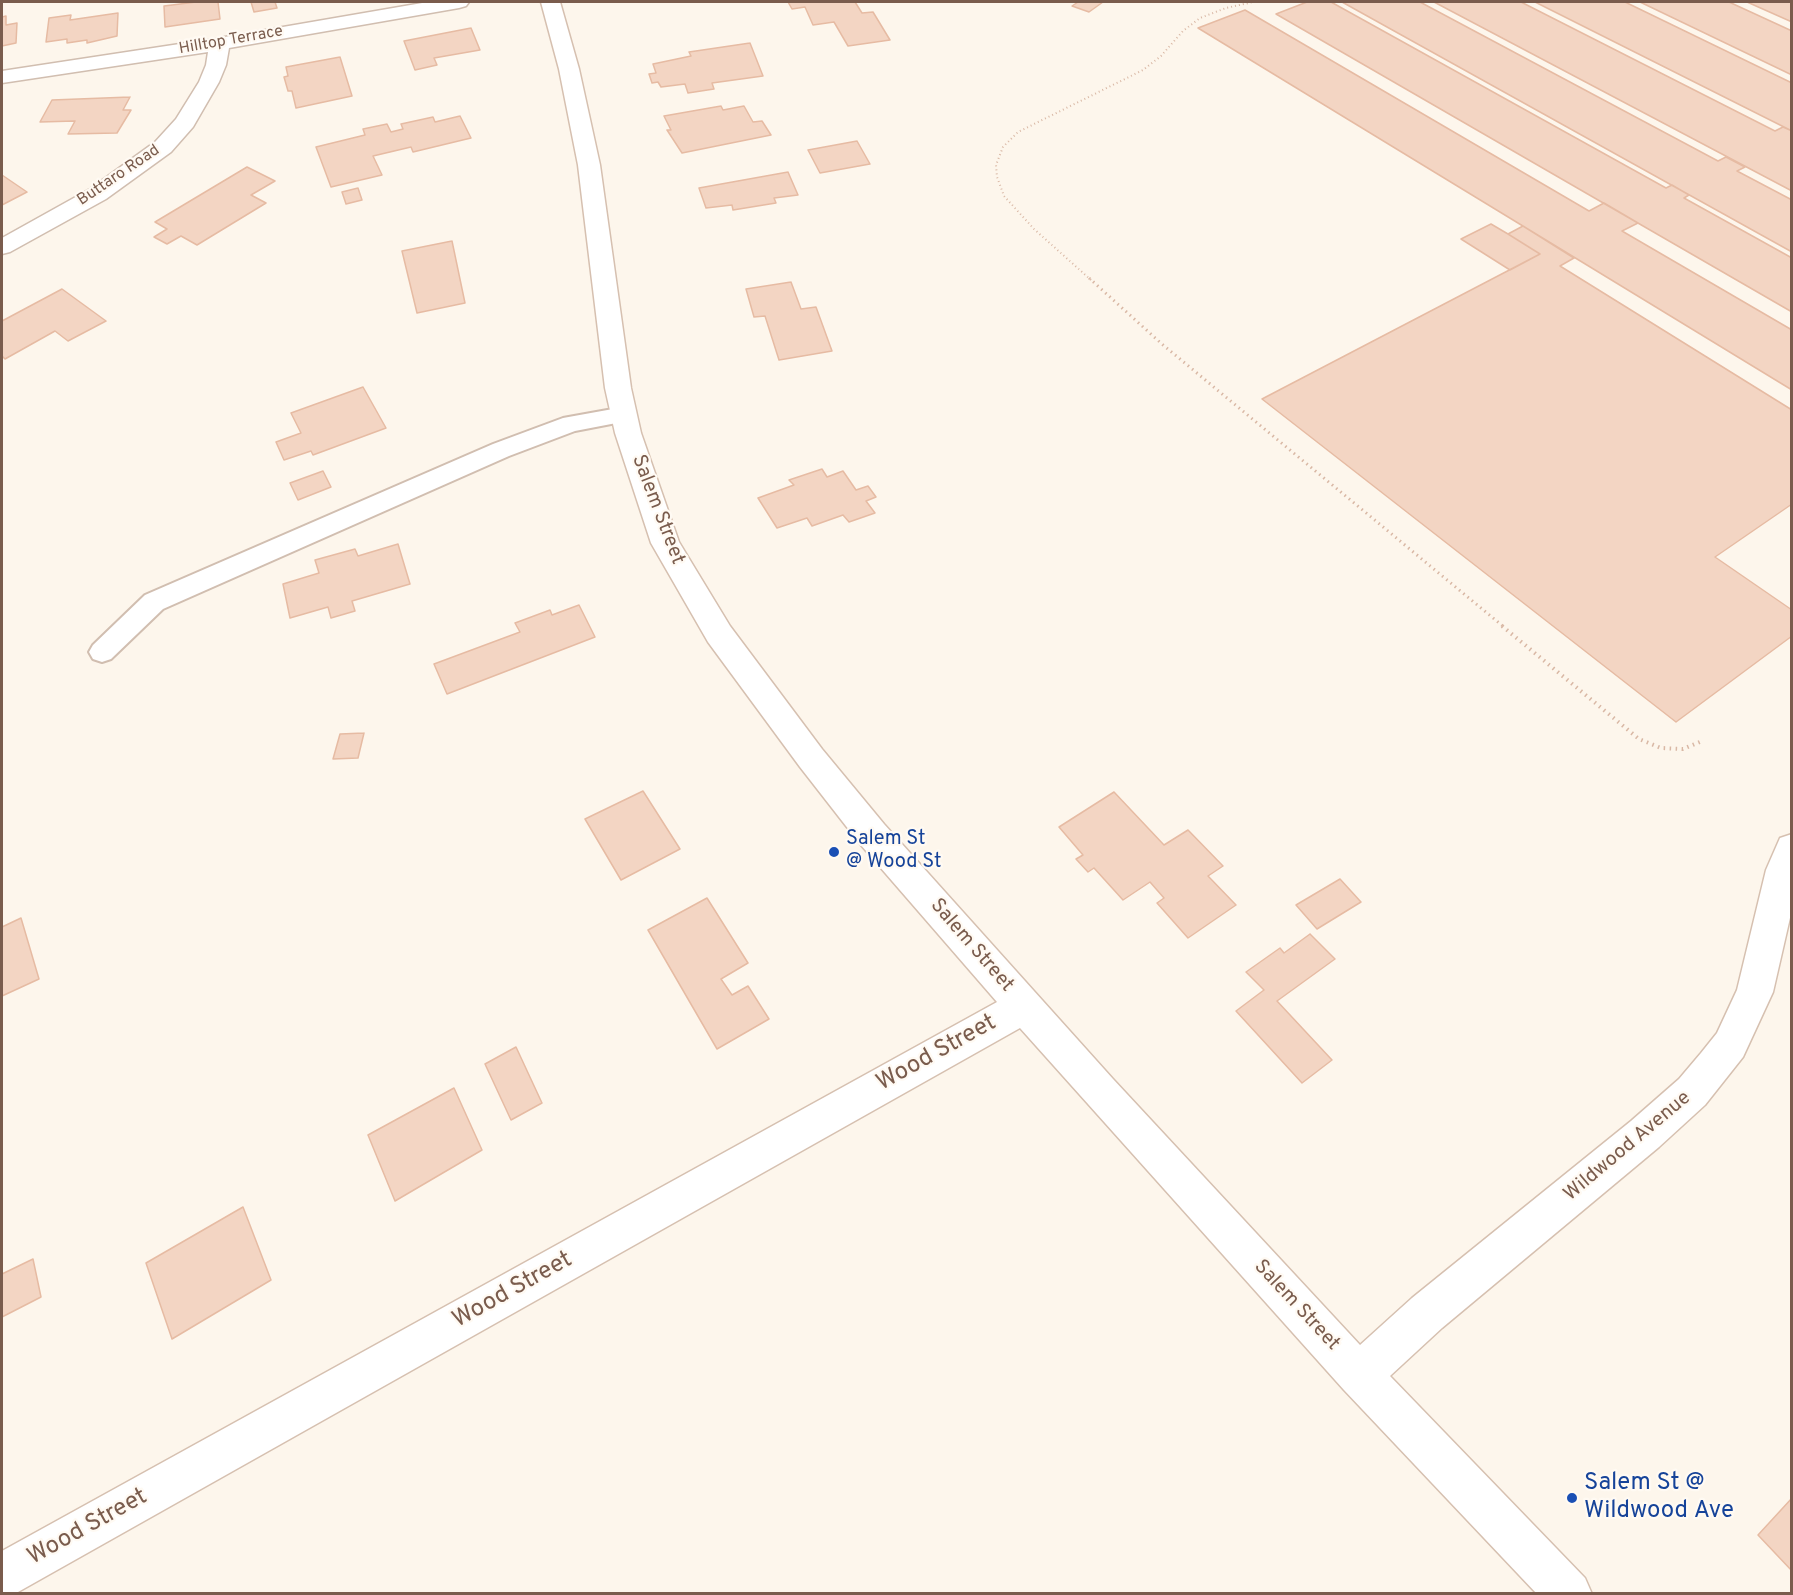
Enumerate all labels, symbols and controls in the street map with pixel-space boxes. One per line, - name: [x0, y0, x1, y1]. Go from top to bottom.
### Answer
- street label: Hilltop Terrace: [177, 22, 285, 60]
- street label: Buttaro Road: [74, 141, 164, 211]
- street label: Salem Street: [625, 452, 689, 568]
- place label: Salem St @ Wood St: [846, 828, 942, 875]
- marker: Salem St @ Wood St: [827, 845, 841, 859]
- street label: Salem Street: [924, 895, 1018, 997]
- street label: Wood Street: [872, 1009, 1002, 1099]
- street label: Wildwood Avenue: [1560, 1087, 1696, 1207]
- street label: Wood Street: [448, 1246, 578, 1336]
- street label: Salem Street: [1248, 1256, 1344, 1356]
- place label: Salem St @ Wildwood Ave: [1584, 1470, 1734, 1526]
- street label: Wood Street: [23, 1483, 153, 1573]
- marker: Salem St @ Wildwood Ave: [1565, 1491, 1579, 1505]

